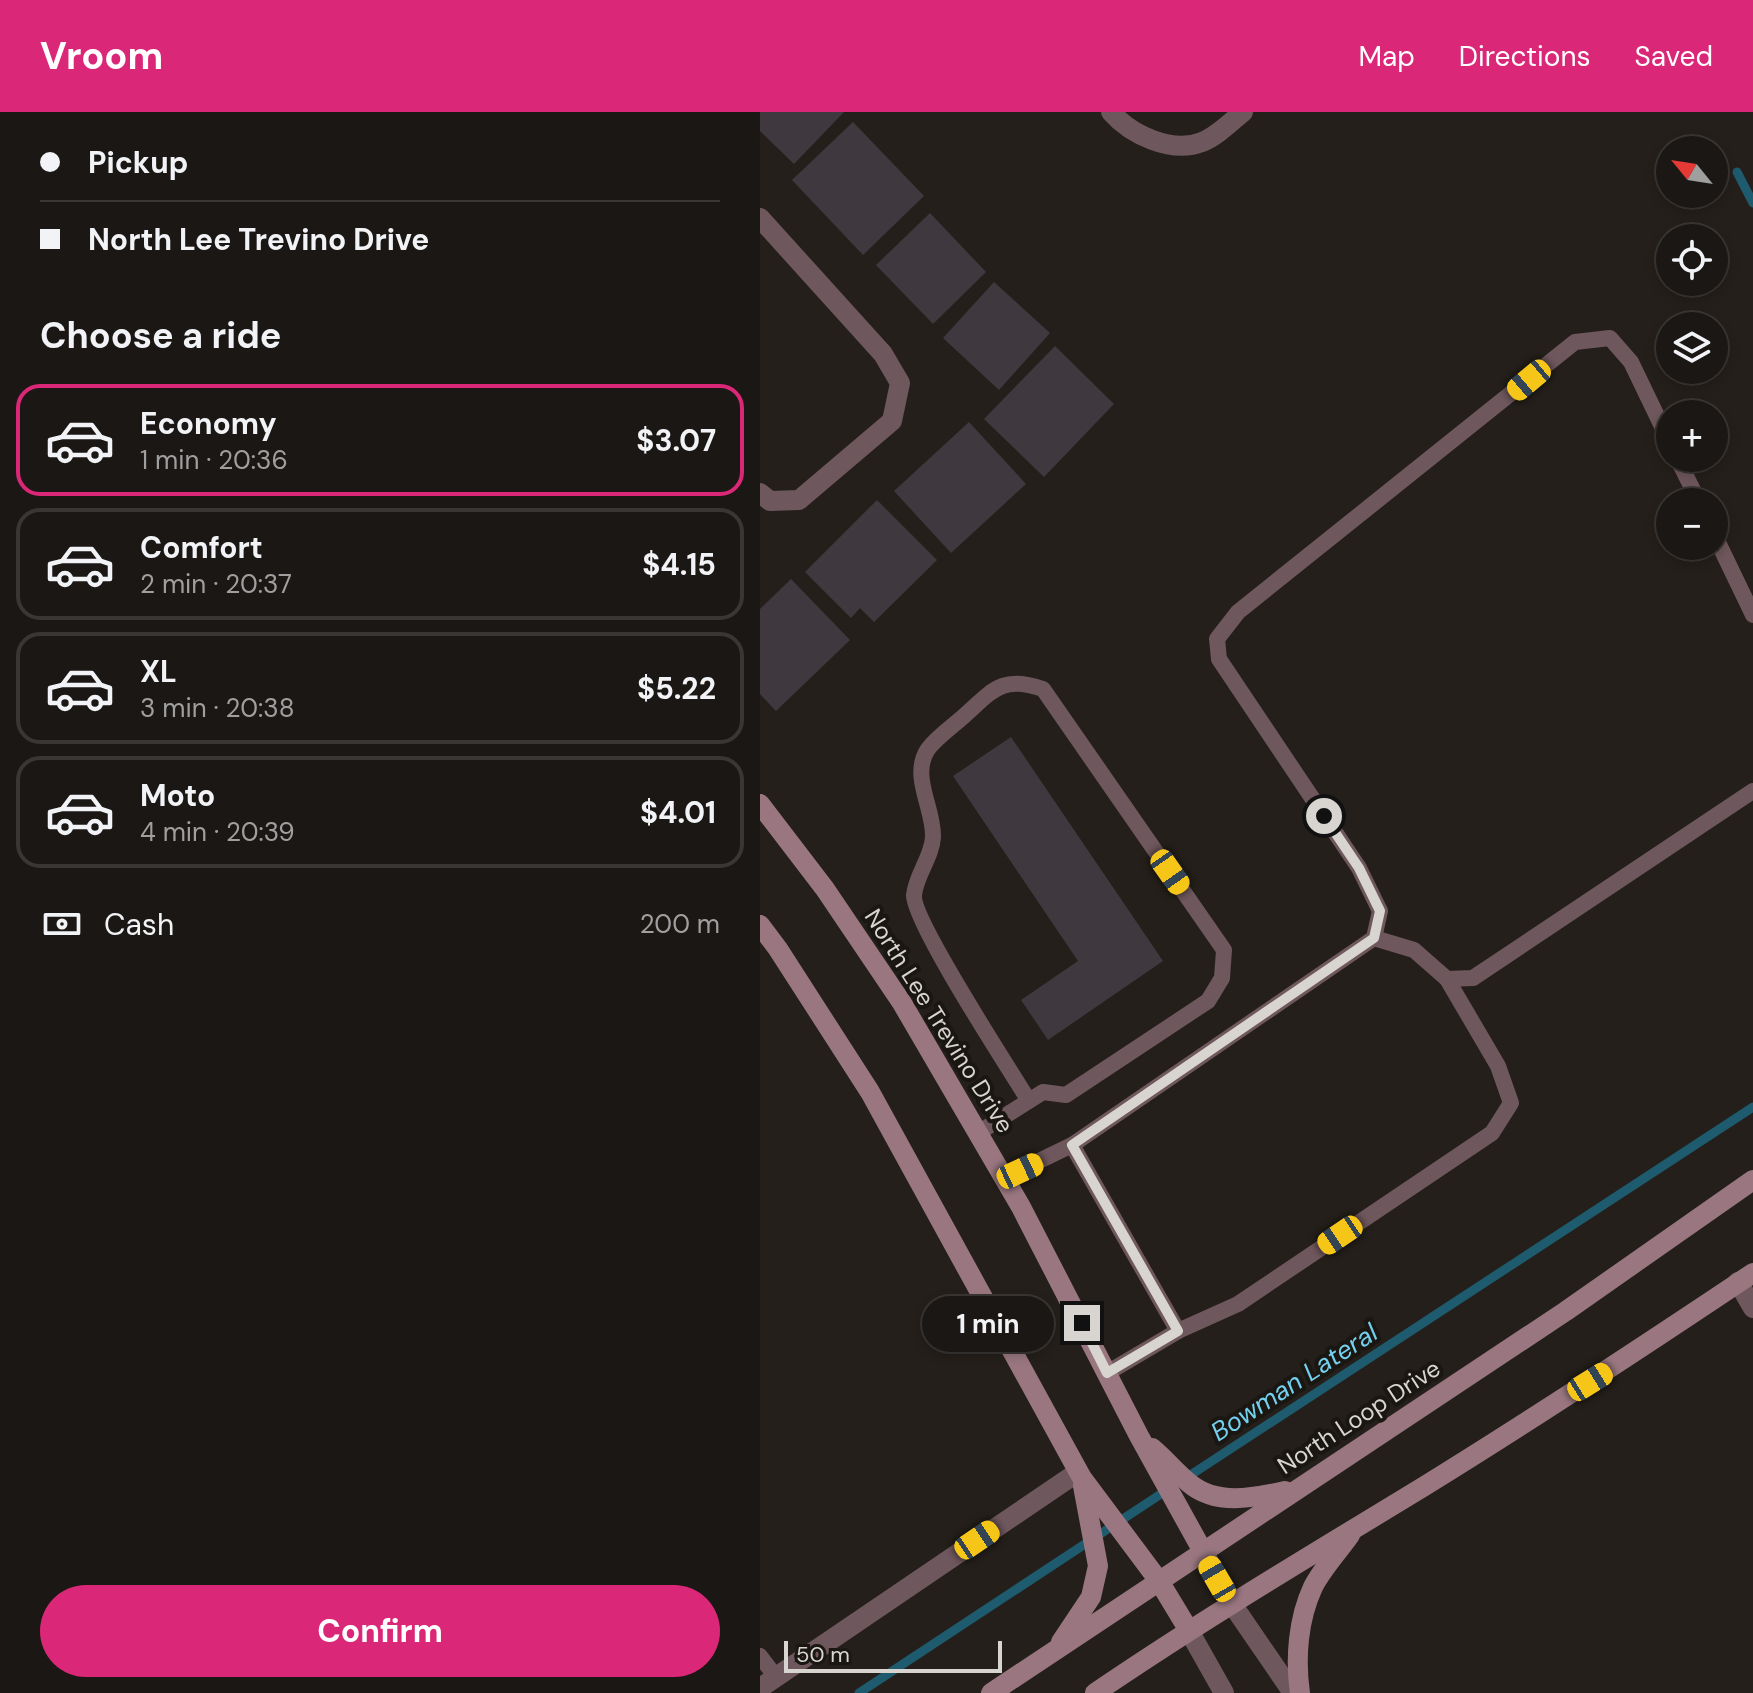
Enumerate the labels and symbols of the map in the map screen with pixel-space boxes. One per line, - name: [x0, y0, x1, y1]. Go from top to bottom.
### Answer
- north arrow: [1656, 136, 1728, 208]
- car: [1503, 355, 1555, 405]
- route start: [1306, 798, 1342, 834]
- car: [1146, 845, 1194, 899]
- street label: North Lee Trevino Drive: [858, 903, 1021, 1139]
- car: [993, 1150, 1047, 1192]
- car: [1313, 1212, 1367, 1258]
- callout: 1 min: [922, 1295, 1054, 1351]
- route end: [1064, 1305, 1100, 1341]
- water label: Bowman Lateral: [1204, 1315, 1385, 1449]
- street label: North Loop Drive: [1271, 1352, 1446, 1481]
- car: [1563, 1359, 1617, 1405]
- car: [950, 1517, 1004, 1563]
- car: [1195, 1552, 1239, 1606]
- scale bar: [784, 1637, 1002, 1673]

